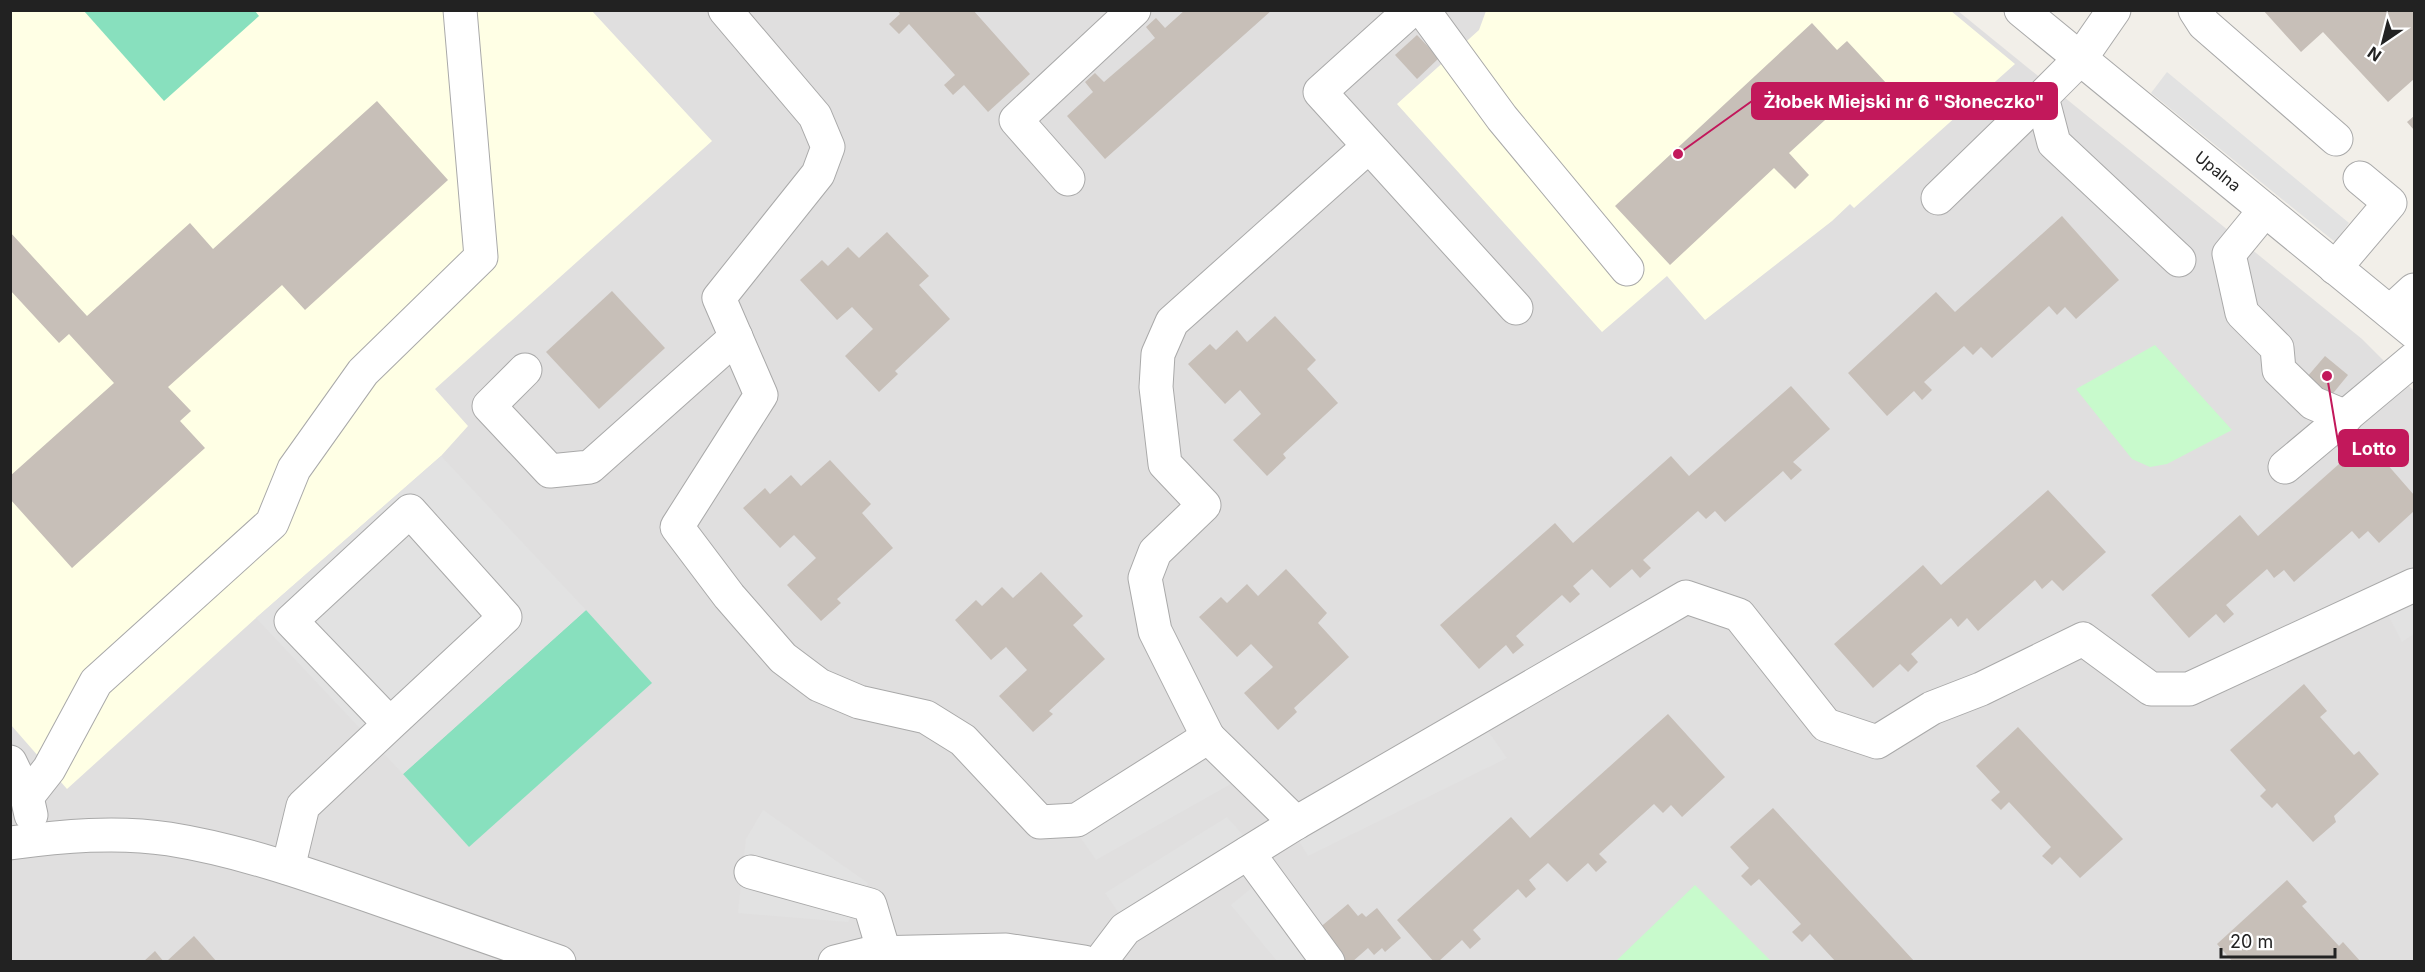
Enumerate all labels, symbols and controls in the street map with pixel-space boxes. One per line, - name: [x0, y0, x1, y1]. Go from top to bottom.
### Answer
- north arrow: [2353, 12, 2413, 72]
- text: N: [2364, 43, 2385, 66]
- callout: Żłobek Miejski nr 6 "Słoneczko": [1752, 83, 2057, 119]
- text: Żłobek Miejski nr 6 "Słoneczko": [1763, 91, 2045, 112]
- street label: Upalna: [2191, 147, 2245, 195]
- callout: Lotto: [2339, 430, 2408, 466]
- text: Lotto: [2352, 438, 2396, 459]
- scale bar: [2221, 921, 2335, 959]
- text: 20 m: [2230, 931, 2273, 952]

